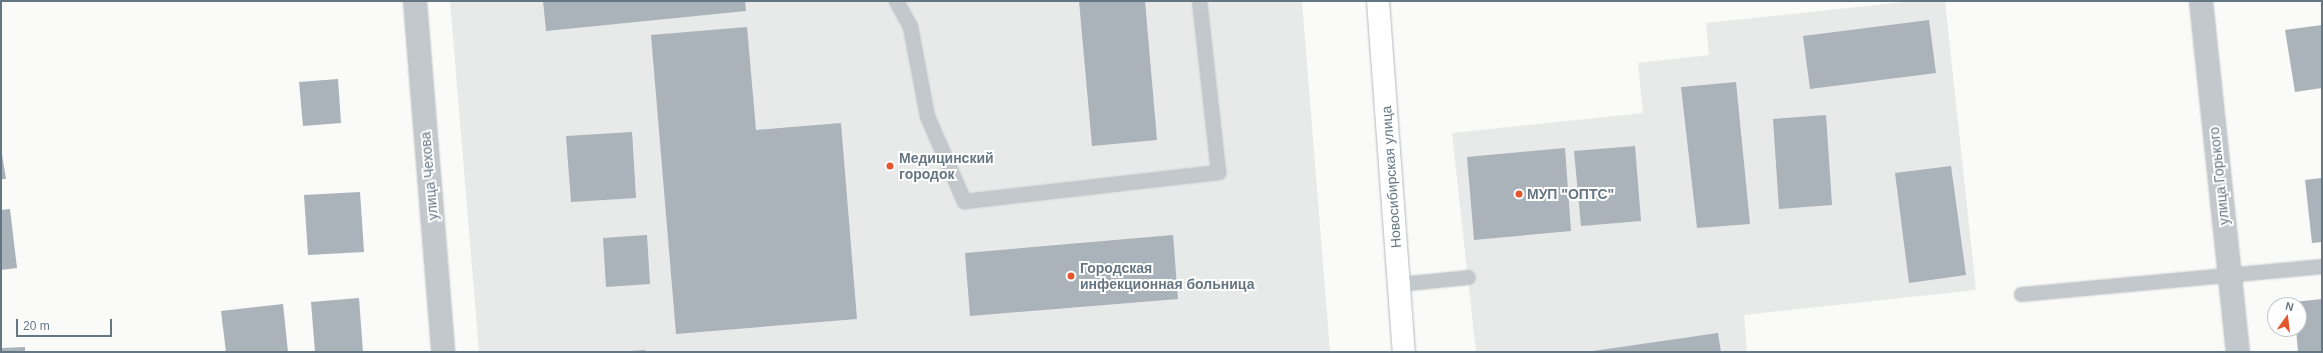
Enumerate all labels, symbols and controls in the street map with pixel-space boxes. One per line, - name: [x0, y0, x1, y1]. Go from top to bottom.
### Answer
- street label: Новосибирская улица: [1378, 105, 1404, 249]
- street label: улица Горького: [2205, 126, 2233, 226]
- street label: улица Чехова: [417, 131, 441, 221]
- place label: Медицинский городок: [899, 150, 994, 182]
- marker: Медицинский городок: [884, 160, 896, 172]
- place label: МУП "ОПТС": [1527, 186, 1614, 202]
- marker: МУП "ОПТС": [1514, 189, 1524, 199]
- place label: Городская инфекционная больница: [1080, 260, 1254, 292]
- marker: Городская инфекционная больница: [1065, 270, 1077, 282]
- north arrow: [2267, 297, 2307, 337]
- text: N: [2284, 300, 2295, 313]
- scale bar: [18, 311, 114, 337]
- text: 20 m: [23, 319, 50, 333]

